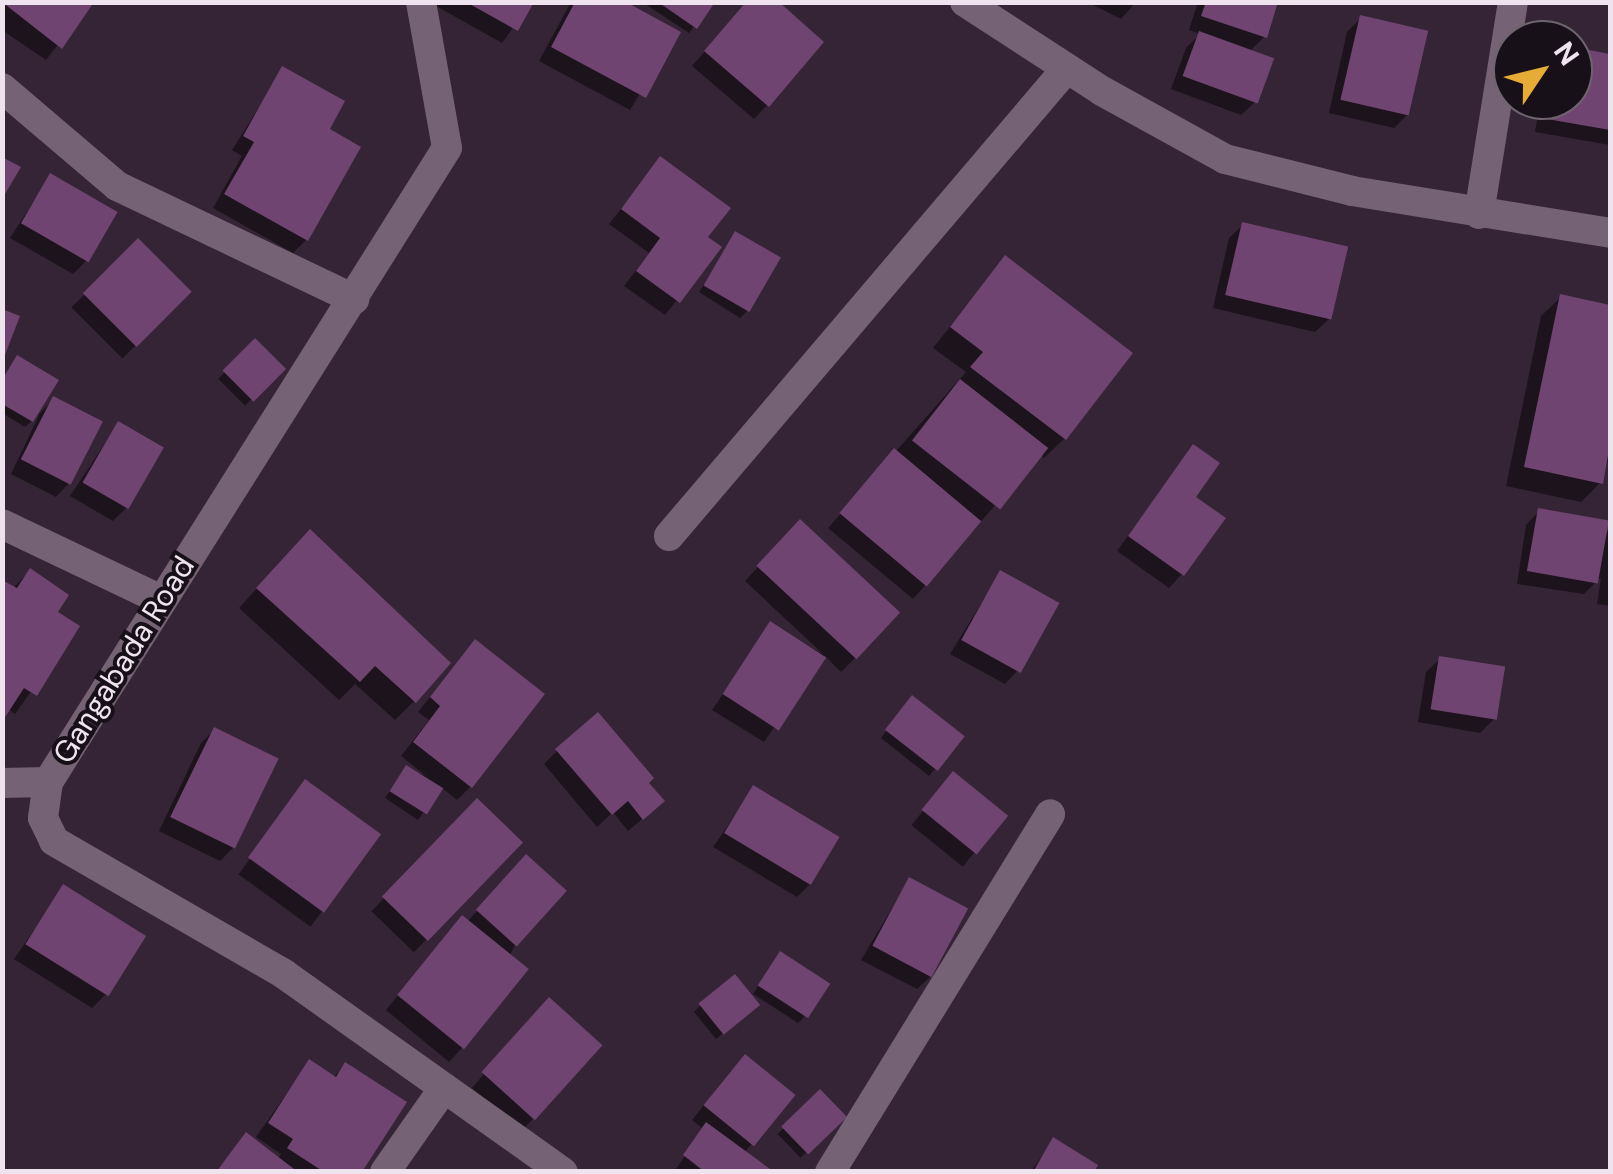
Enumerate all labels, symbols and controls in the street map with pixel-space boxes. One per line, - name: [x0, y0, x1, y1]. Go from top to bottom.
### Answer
- north arrow: [1493, 20, 1593, 120]
- text: N: [1545, 35, 1587, 73]
- street label: Gangabada Road: [46, 550, 202, 770]

